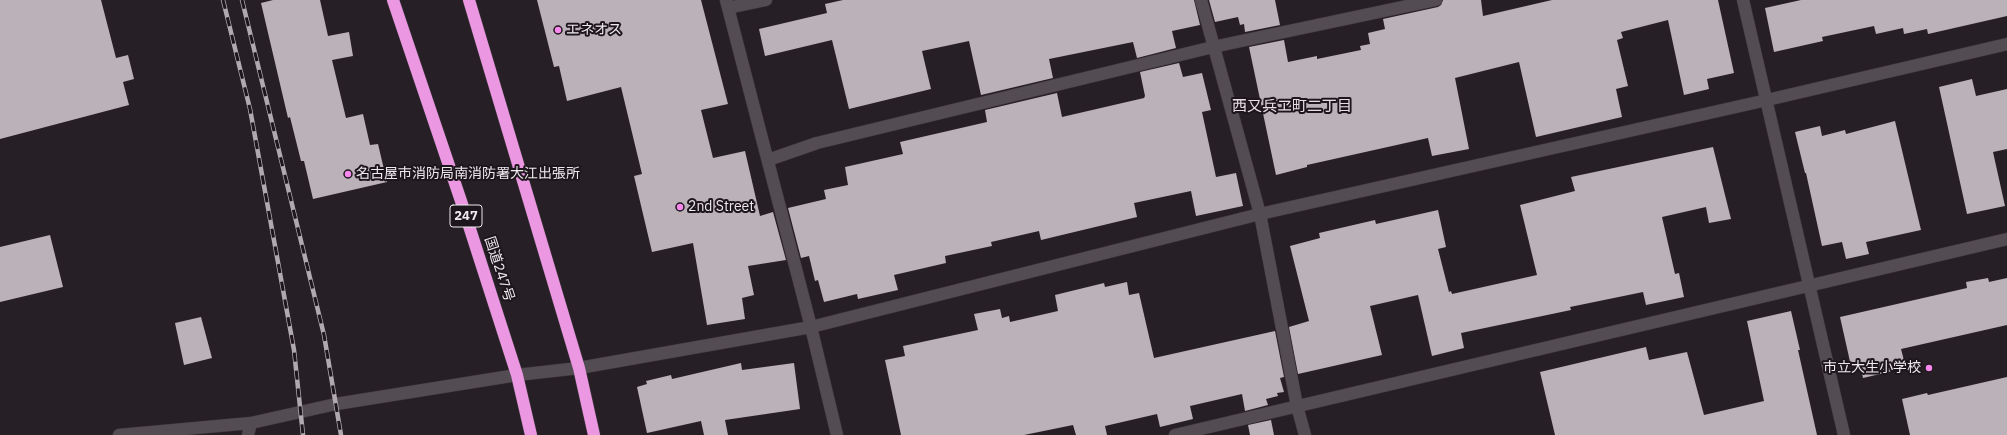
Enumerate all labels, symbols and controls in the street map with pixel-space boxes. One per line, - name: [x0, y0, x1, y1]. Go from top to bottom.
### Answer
- place label: エネオス: [566, 22, 622, 38]
- marker: エネオス: [553, 25, 563, 35]
- district label: 西又兵ヱ町二丁目: [1232, 98, 1352, 116]
- place label: 名古屋市消防局南消防署大江出張所: [356, 166, 580, 182]
- marker: 名古屋市消防局南消防署大江出張所: [343, 169, 353, 179]
- place label: 2nd Street: [688, 199, 754, 215]
- marker: 2nd Street: [675, 202, 685, 212]
- road number: 247: [450, 205, 482, 227]
- street label: 国道247号: [481, 234, 517, 304]
- place label: 市立大生小学校: [1823, 360, 1921, 376]
- marker: 市立大生小学校: [1924, 363, 1934, 373]

